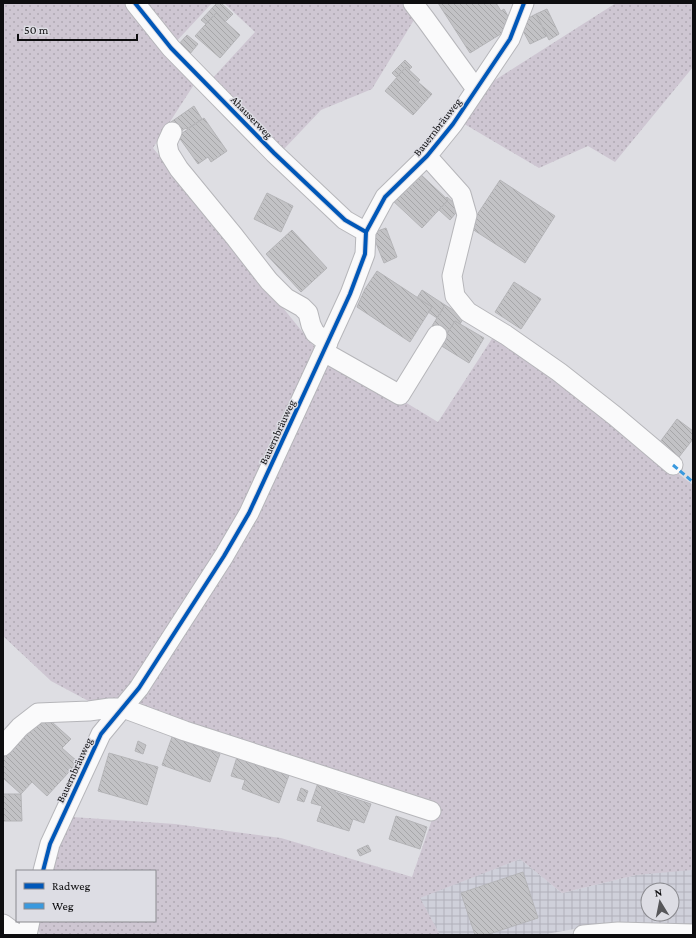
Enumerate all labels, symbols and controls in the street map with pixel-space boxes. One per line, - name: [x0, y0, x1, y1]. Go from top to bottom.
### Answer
- scale bar: [18, 16, 137, 42]
- text: 50 m: [24, 23, 49, 37]
- street label: Ahauserweg: [228, 93, 276, 142]
- street label: Bauernbräuweg: [411, 95, 464, 159]
- street label: Bauernbräuweg: [257, 397, 298, 467]
- street label: Bauernbräuweg: [54, 735, 95, 805]
- legend: [16, 870, 156, 922]
- text: Radweg: [52, 879, 90, 893]
- north arrow: [640, 882, 680, 922]
- text: N: [654, 886, 663, 899]
- text: Weg: [52, 899, 74, 913]

